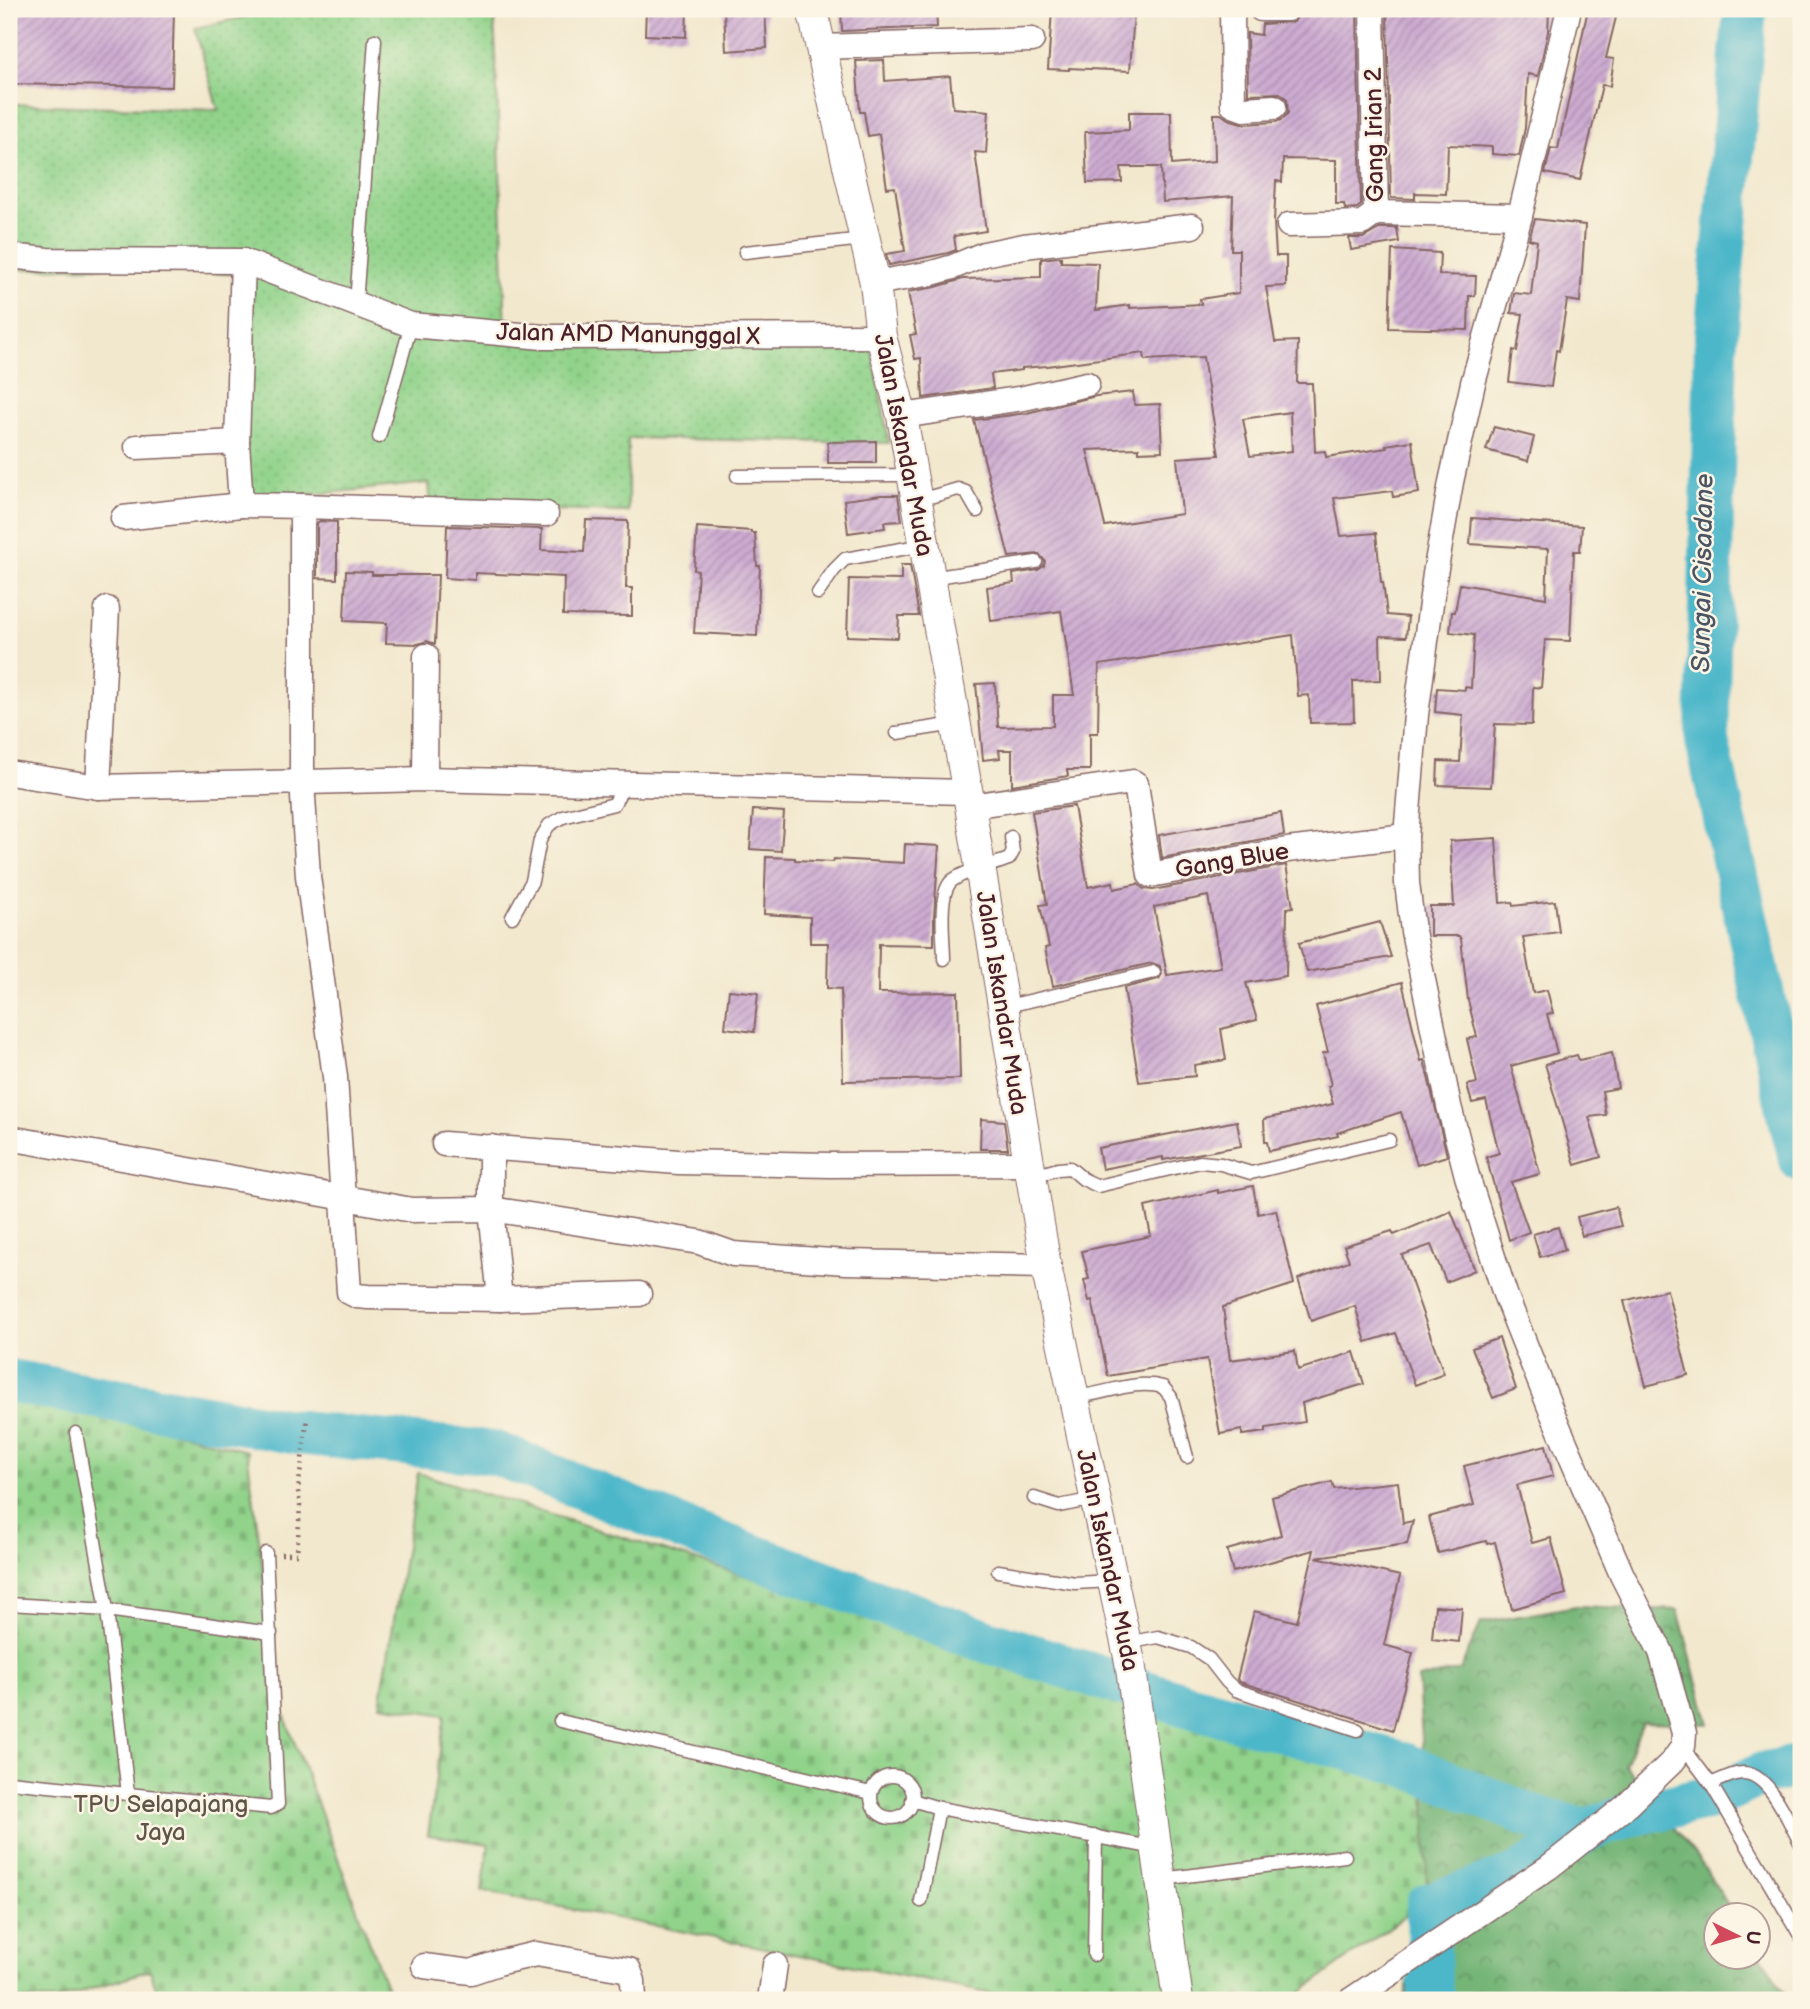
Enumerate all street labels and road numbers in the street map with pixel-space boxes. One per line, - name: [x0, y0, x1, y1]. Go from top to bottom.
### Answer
- street label: Gang Irian 2: [1359, 67, 1390, 203]
- street label: Jalan AMD Manunggal X: [496, 318, 761, 351]
- street label: Jalan Iskandar Muda: [868, 331, 939, 559]
- street label: Gang Blue: [1173, 836, 1291, 885]
- street label: Jalan Iskandar Muda: [969, 889, 1034, 1117]
- street label: Jalan Iskandar Muda: [1070, 1447, 1145, 1674]

